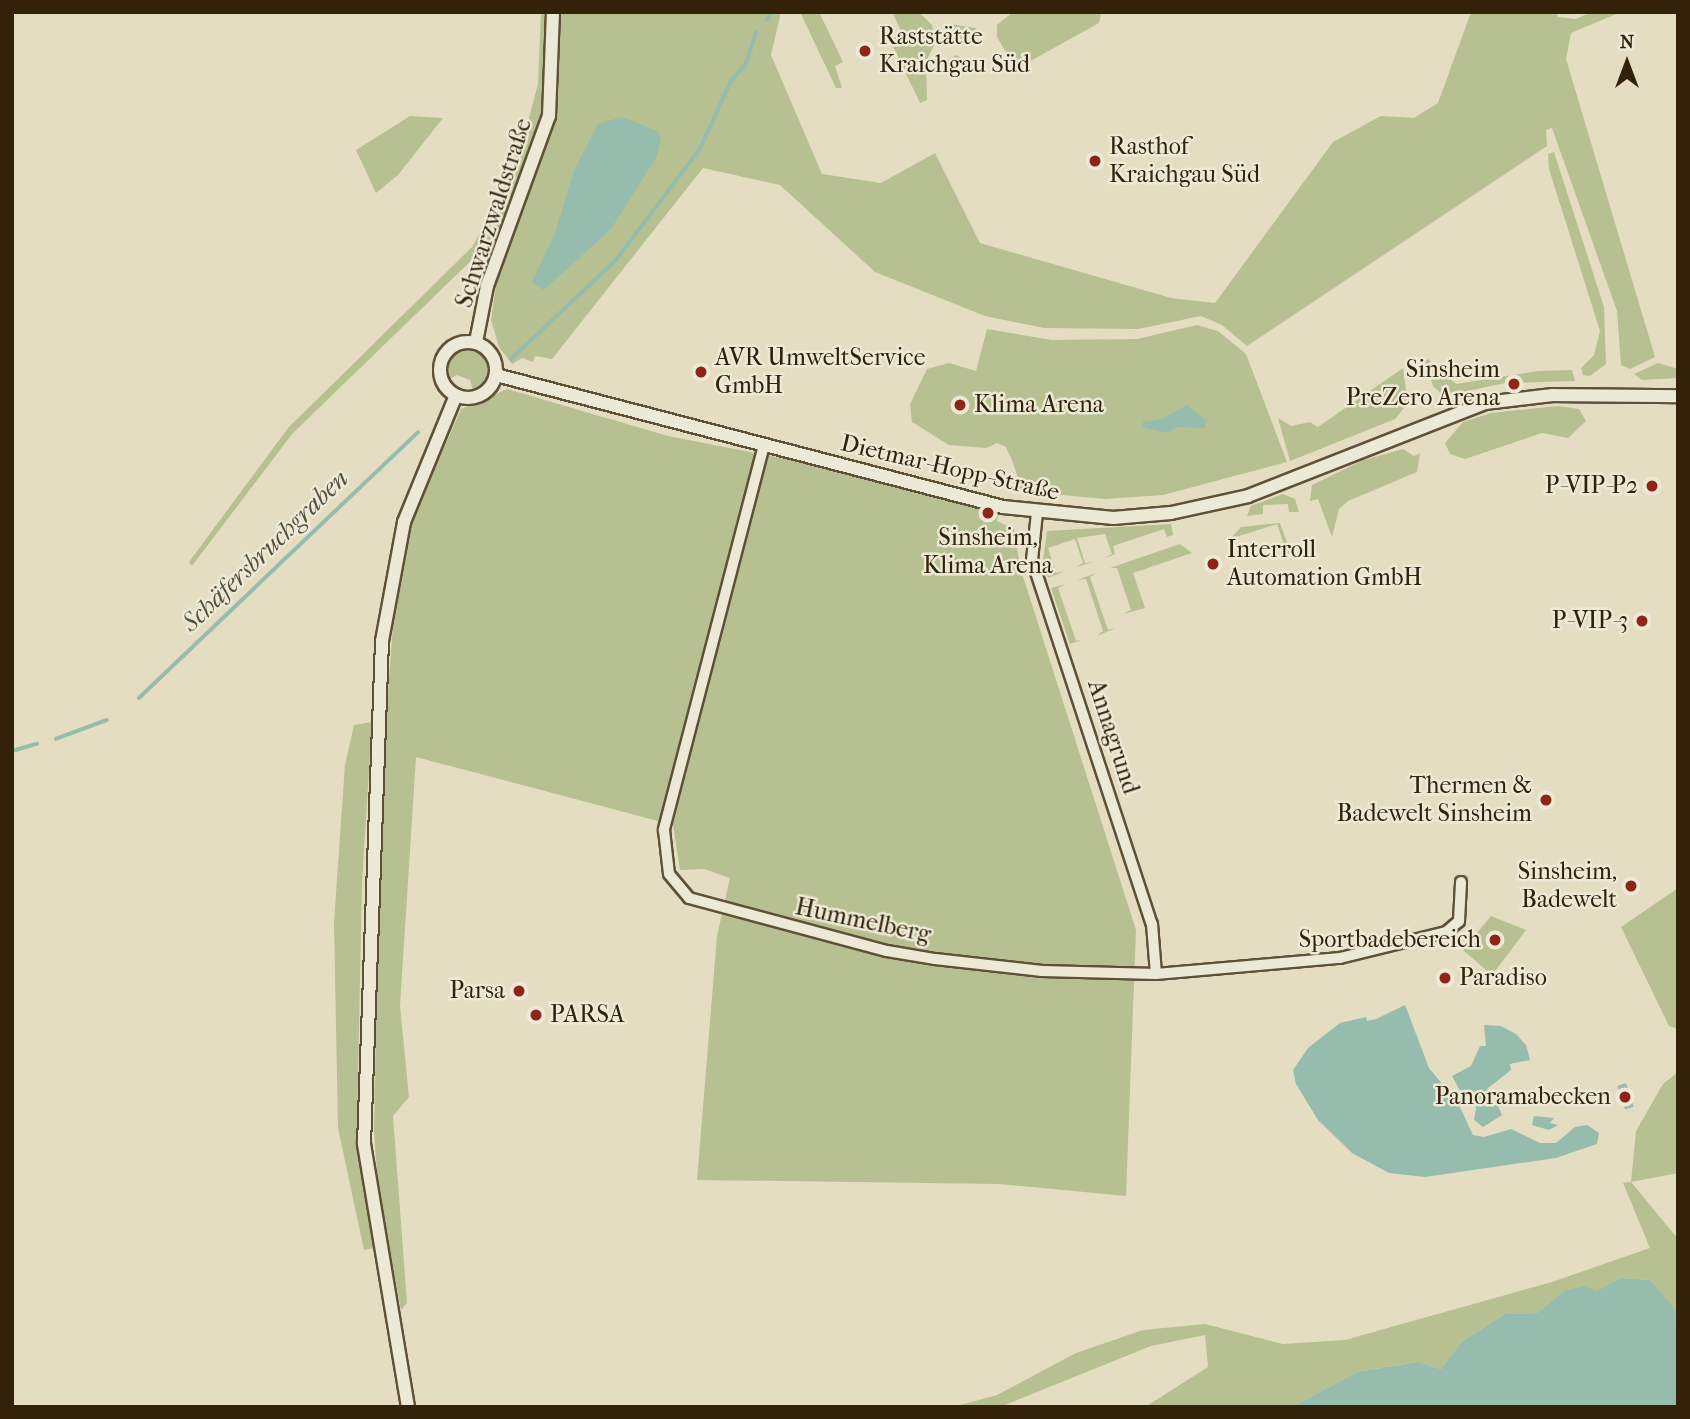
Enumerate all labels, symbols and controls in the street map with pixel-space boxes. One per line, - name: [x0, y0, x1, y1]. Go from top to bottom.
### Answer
- place label: Raststätte Kraichgau Süd: [879, 23, 1030, 79]
- north arrow: [1592, 28, 1662, 98]
- text: N: [1620, 31, 1634, 53]
- marker: Raststätte Kraichgau Süd: [857, 43, 873, 59]
- street label: Schwarzwaldstraße: [450, 115, 538, 311]
- place label: Rasthof Kraichgau Süd: [1109, 133, 1260, 189]
- marker: Rasthof Kraichgau Süd: [1087, 153, 1103, 169]
- place label: AVR UmweltService GmbH: [715, 344, 926, 400]
- place label: Sinsheim PreZero Arena: [1346, 356, 1500, 412]
- marker: AVR UmweltService GmbH: [693, 364, 709, 380]
- marker: Sinsheim PreZero Arena: [1506, 376, 1522, 392]
- place label: Klima Arena: [974, 391, 1104, 419]
- marker: Klima Arena: [952, 397, 968, 413]
- street label: Dietmar-Hopp-Straße: [838, 429, 1062, 507]
- water label: Schäfersbruchgraben: [175, 463, 355, 639]
- place label: P-VIP-P2: [1545, 472, 1638, 500]
- marker: P-VIP-P2: [1644, 478, 1660, 494]
- marker: Sinsheim, Klima Arena: [980, 505, 996, 521]
- place label: Sinsheim, Klima Arena: [923, 524, 1053, 580]
- place label: Interroll Automation GmbH: [1227, 536, 1422, 592]
- marker: Interroll Automation GmbH: [1205, 556, 1221, 572]
- place label: P-VIP-3: [1552, 607, 1628, 635]
- marker: P-VIP-3: [1634, 613, 1650, 629]
- street label: Annagrund: [1081, 676, 1145, 798]
- place label: Thermen & Badewelt Sinsheim: [1337, 772, 1532, 828]
- marker: Thermen & Badewelt Sinsheim: [1538, 792, 1554, 808]
- place label: Sinsheim, Badewelt: [1518, 858, 1617, 914]
- marker: Sinsheim, Badewelt: [1623, 878, 1639, 894]
- street label: Hummelberg: [793, 893, 933, 949]
- place label: Sportbadebereich: [1299, 926, 1481, 954]
- marker: Sportbadebereich: [1487, 932, 1503, 948]
- place label: Paradiso: [1459, 964, 1547, 992]
- marker: Paradiso: [1437, 970, 1453, 986]
- place label: Parsa: [449, 977, 505, 1005]
- marker: Parsa: [511, 983, 527, 999]
- place label: PARSA: [550, 1001, 625, 1029]
- marker: PARSA: [528, 1007, 544, 1023]
- place label: Panoramabecken: [1435, 1083, 1611, 1111]
- marker: Panoramabecken: [1617, 1089, 1633, 1105]

